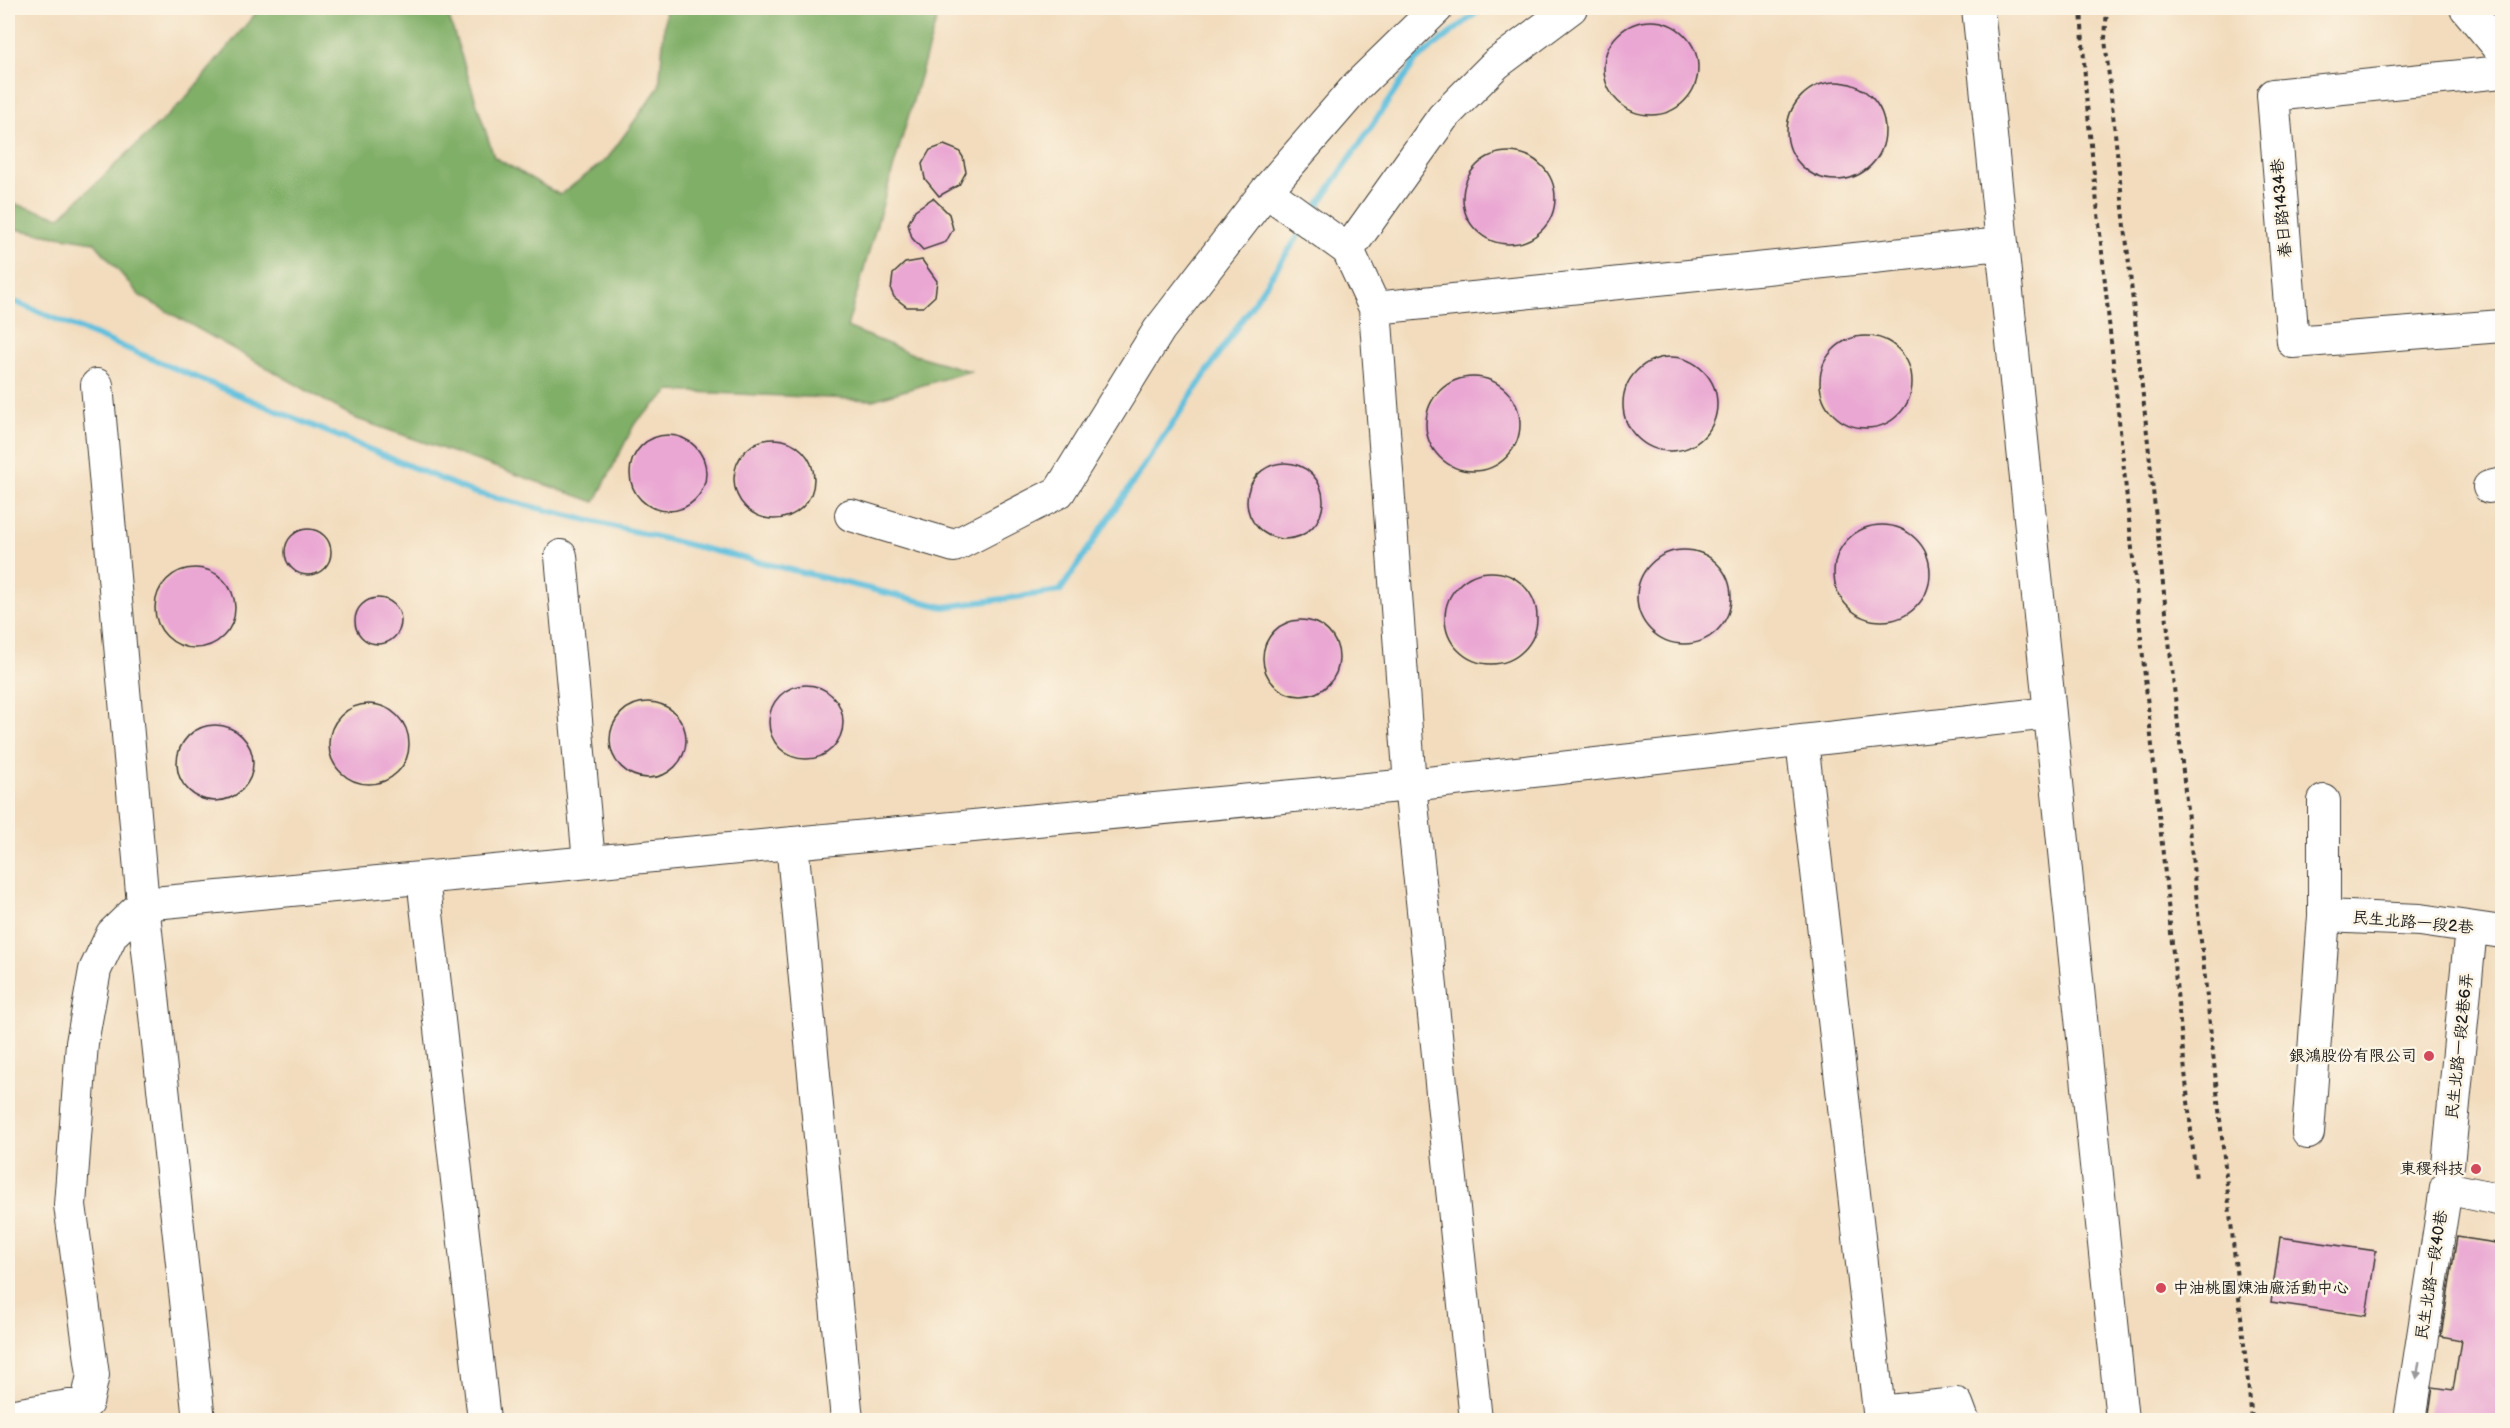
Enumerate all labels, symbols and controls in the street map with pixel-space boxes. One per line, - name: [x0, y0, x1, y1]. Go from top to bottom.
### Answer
- street label: 春日路1434巷: [2268, 158, 2296, 258]
- street label: 民生北路一段2巷: [2352, 908, 2474, 938]
- street label: 民生北路一段2巷6弄: [2443, 972, 2477, 1120]
- place label: 銀鴻股份有限公司: [2289, 1047, 2417, 1066]
- marker: 銀鴻股份有限公司: [2422, 1049, 2436, 1063]
- place label: 東稷科技: [2400, 1160, 2464, 1179]
- marker: 東稷科技: [2469, 1162, 2483, 1176]
- street label: 民生北路一段40巷: [2412, 1209, 2452, 1341]
- place label: 中油桃園煉油廠活動中心: [2173, 1279, 2349, 1298]
- marker: 中油桃園煉油廠活動中心: [2154, 1281, 2168, 1295]
- one-way arrow: [2413, 1360, 2422, 1379]

